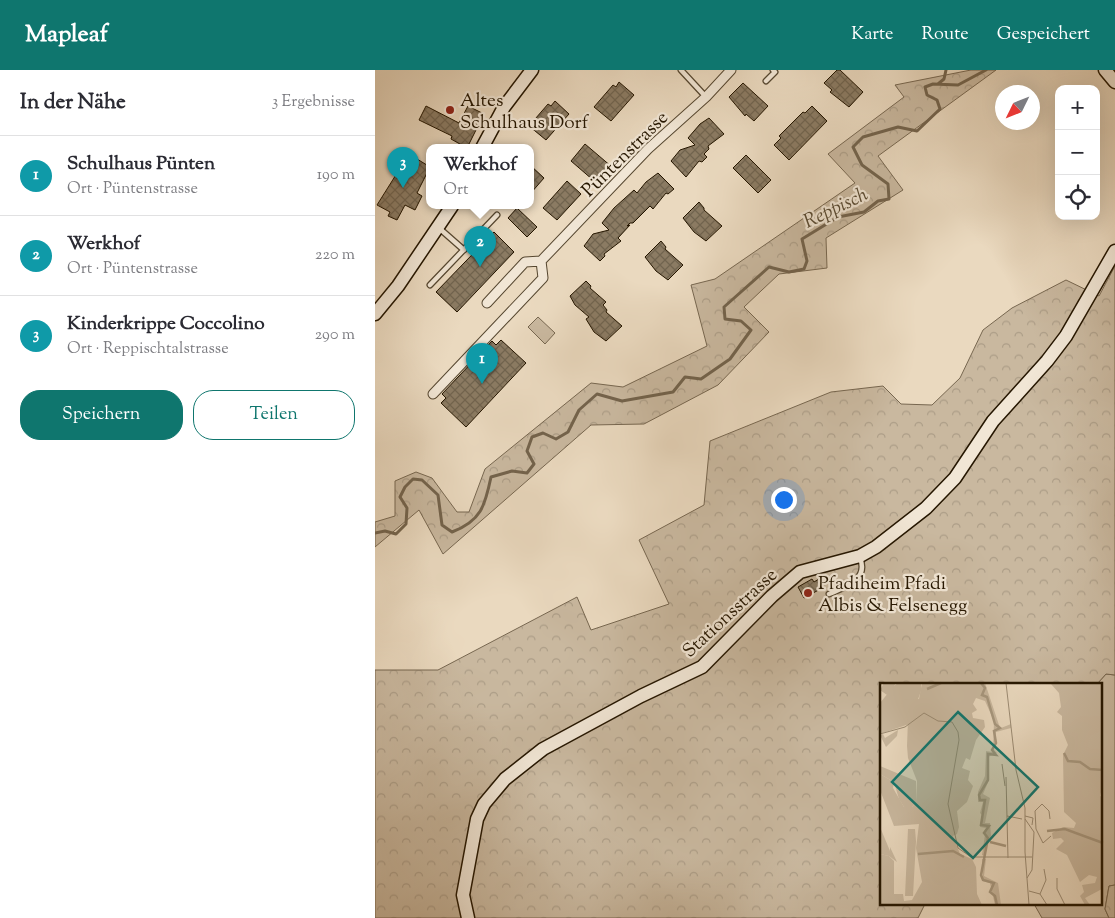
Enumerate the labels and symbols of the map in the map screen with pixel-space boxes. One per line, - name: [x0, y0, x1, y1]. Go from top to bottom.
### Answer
- north arrow: [995, 85, 1040, 130]
- place label: Altes Schulhaus Dorf: [460, 88, 590, 137]
- marker: Altes Schulhaus Dorf: [444, 104, 456, 116]
- street label: Püntenstrasse: [576, 105, 675, 204]
- pin: 3: [387, 147, 419, 188]
- water label: Reppisch: [799, 181, 874, 237]
- pin: 2: [464, 226, 496, 267]
- pin: 1: [466, 343, 498, 384]
- your location: [771, 487, 797, 513]
- street label: Stationsstrasse: [677, 563, 784, 665]
- place label: Pfadiheim Pfadi Albis & Felsenegg: [818, 571, 967, 620]
- marker: Pfadiheim Pfadi Albis & Felsenegg: [802, 587, 814, 599]
- inset map: [880, 683, 1103, 906]

